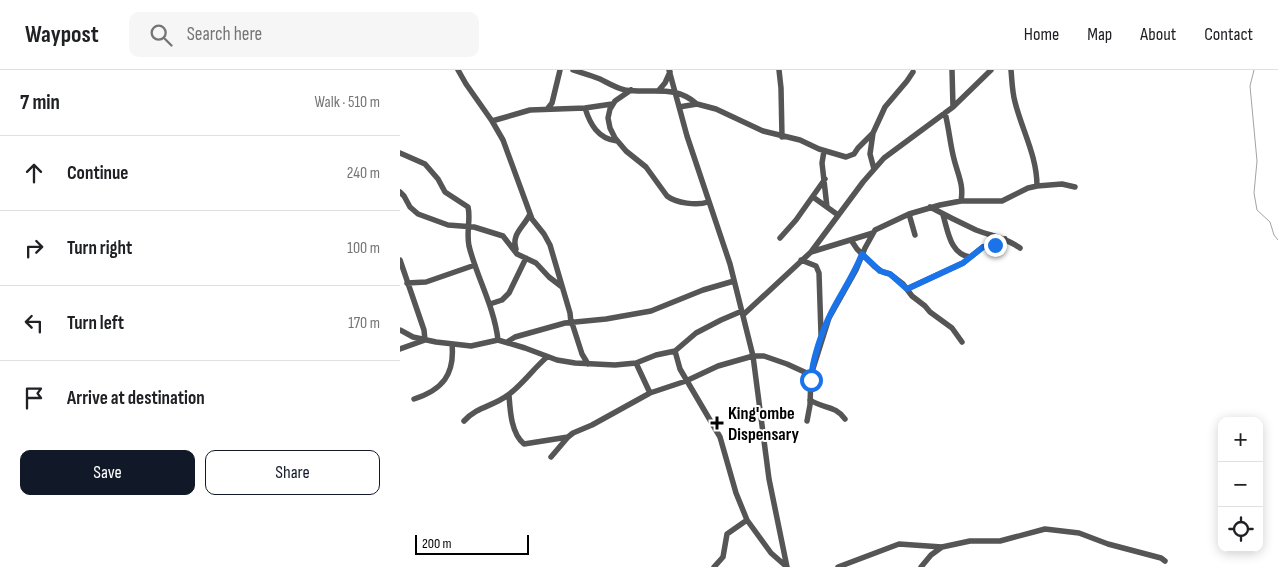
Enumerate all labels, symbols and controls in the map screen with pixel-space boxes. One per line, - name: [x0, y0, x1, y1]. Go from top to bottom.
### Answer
- search box: [129, 12, 479, 57]
- text: Waypost: [25, 20, 99, 49]
- icon: search: [147, 21, 175, 49]
- text: Search here: [187, 23, 262, 46]
- text: Home: [1024, 24, 1059, 45]
- text: Map: [1087, 24, 1112, 45]
- text: About: [1140, 24, 1176, 45]
- text: Contact: [1204, 24, 1253, 45]
- text: 7 min: [20, 90, 60, 115]
- text: Walk · 510 m: [315, 93, 380, 112]
- icon: ahead: [20, 159, 48, 187]
- text: Continue: [67, 162, 128, 185]
- text: 240 m: [347, 164, 380, 183]
- icon: right: [20, 234, 48, 262]
- route end: [984, 234, 1007, 257]
- text: Turn right: [67, 237, 132, 260]
- text: 100 m: [347, 239, 380, 258]
- icon: left: [20, 309, 48, 337]
- text: Turn left: [67, 312, 124, 335]
- text: 170 m: [348, 314, 380, 333]
- route start: [800, 369, 823, 392]
- icon: arrive: [20, 384, 48, 412]
- text: Arrive at destination: [67, 387, 205, 410]
- place label: King'ombe Dispensary: [728, 403, 799, 445]
- marker: King'ombe Dispensary: [710, 416, 724, 430]
- map controls: [1218, 417, 1263, 552]
- button: +: [1218, 417, 1263, 462]
- button: Save: [20, 450, 195, 495]
- button: Share: [205, 450, 380, 495]
- button: −: [1218, 462, 1263, 507]
- button: locate: [1218, 507, 1263, 552]
- scale bar: [415, 532, 529, 555]
- text: 200 m: [422, 535, 451, 552]

